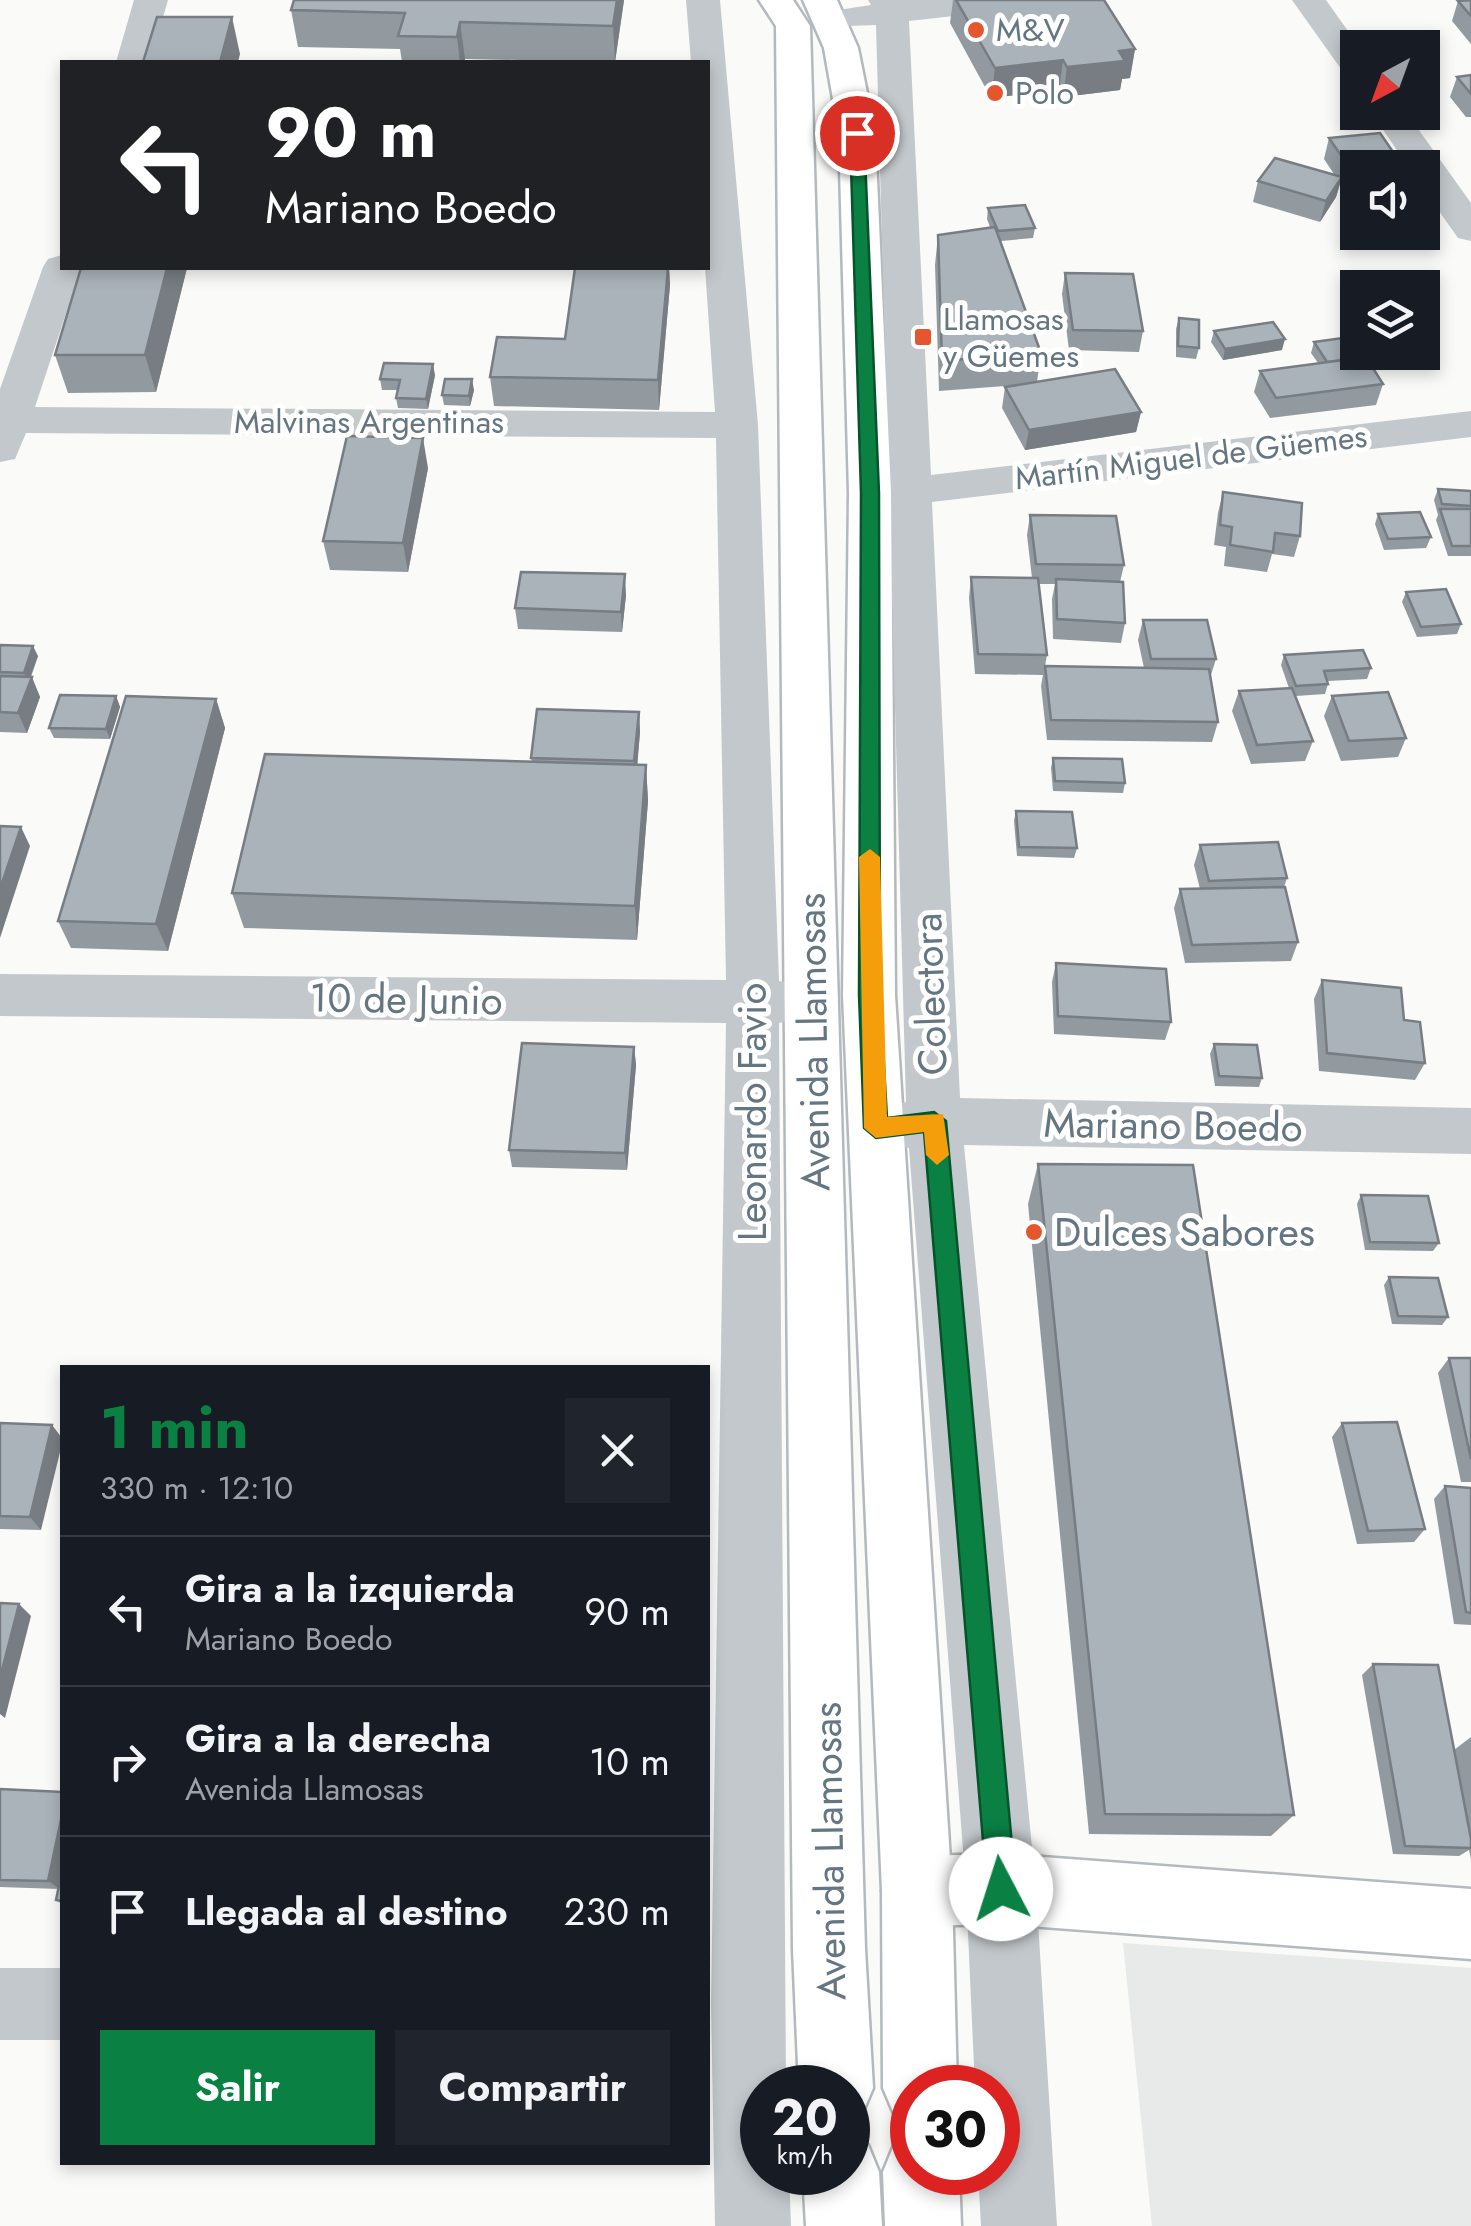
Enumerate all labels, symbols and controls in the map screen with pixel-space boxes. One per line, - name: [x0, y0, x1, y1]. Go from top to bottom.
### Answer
- place label: M&V: [996, 7, 1065, 53]
- marker: M&V: [965, 19, 987, 41]
- north arrow: [1340, 30, 1440, 130]
- map controls: [1340, 30, 1440, 370]
- place label: Polo: [1015, 70, 1074, 116]
- text: 90 m: [265, 82, 437, 183]
- marker: Polo: [984, 82, 1006, 104]
- pin: [815, 91, 900, 176]
- icon: left: [100, 100, 230, 230]
- icon: arrive: [830, 106, 885, 161]
- button: sound: [1340, 150, 1440, 250]
- text: Mariano Boedo: [265, 175, 557, 240]
- button: layers: [1340, 270, 1440, 370]
- place label: Llamosas y Güemes: [943, 296, 1079, 379]
- marker: Llamosas y Güemes: [912, 326, 934, 348]
- street label: Malvinas Argentinas: [234, 399, 504, 445]
- street label: Martín Miguel de Güemes: [1012, 413, 1370, 501]
- street label: Avenida Llamosas: [781, 892, 845, 1192]
- street label: Colectora: [898, 912, 962, 1076]
- street label: 10 de Junio: [309, 968, 503, 1030]
- street label: Leonardo Favio: [723, 983, 781, 1241]
- street label: Mariano Boedo: [1043, 1094, 1303, 1156]
- place label: Dulces Sabores: [1054, 1203, 1315, 1261]
- marker: Dulces Sabores: [1023, 1221, 1045, 1243]
- text: 1 min: [100, 1384, 249, 1471]
- button: close: [565, 1398, 670, 1503]
- text: 330 m · 12:10: [100, 1465, 293, 1511]
- text: Gira a la izquierda: [185, 1561, 515, 1616]
- icon: left: [100, 1584, 155, 1639]
- text: 90 m: [584, 1584, 670, 1639]
- text: Mariano Boedo: [185, 1616, 392, 1662]
- street label: Avenida Llamosas: [797, 1701, 861, 2001]
- text: Gira a la derecha: [185, 1711, 491, 1766]
- icon: right: [100, 1734, 155, 1789]
- text: 10 m: [589, 1734, 670, 1789]
- text: Avenida Llamosas: [185, 1766, 424, 1812]
- position arrow: [949, 1837, 1053, 1941]
- icon: arrive: [100, 1884, 155, 1939]
- text: Llegada al destino: [185, 1884, 508, 1939]
- text: 230 m: [564, 1884, 670, 1939]
- button: Salir: [100, 2030, 375, 2145]
- button: Compartir: [395, 2030, 670, 2145]
- speed limit sign: 30: [890, 2065, 1020, 2195]
- text: 20: [772, 2081, 838, 2154]
- text: km/h: [777, 2137, 833, 2173]

